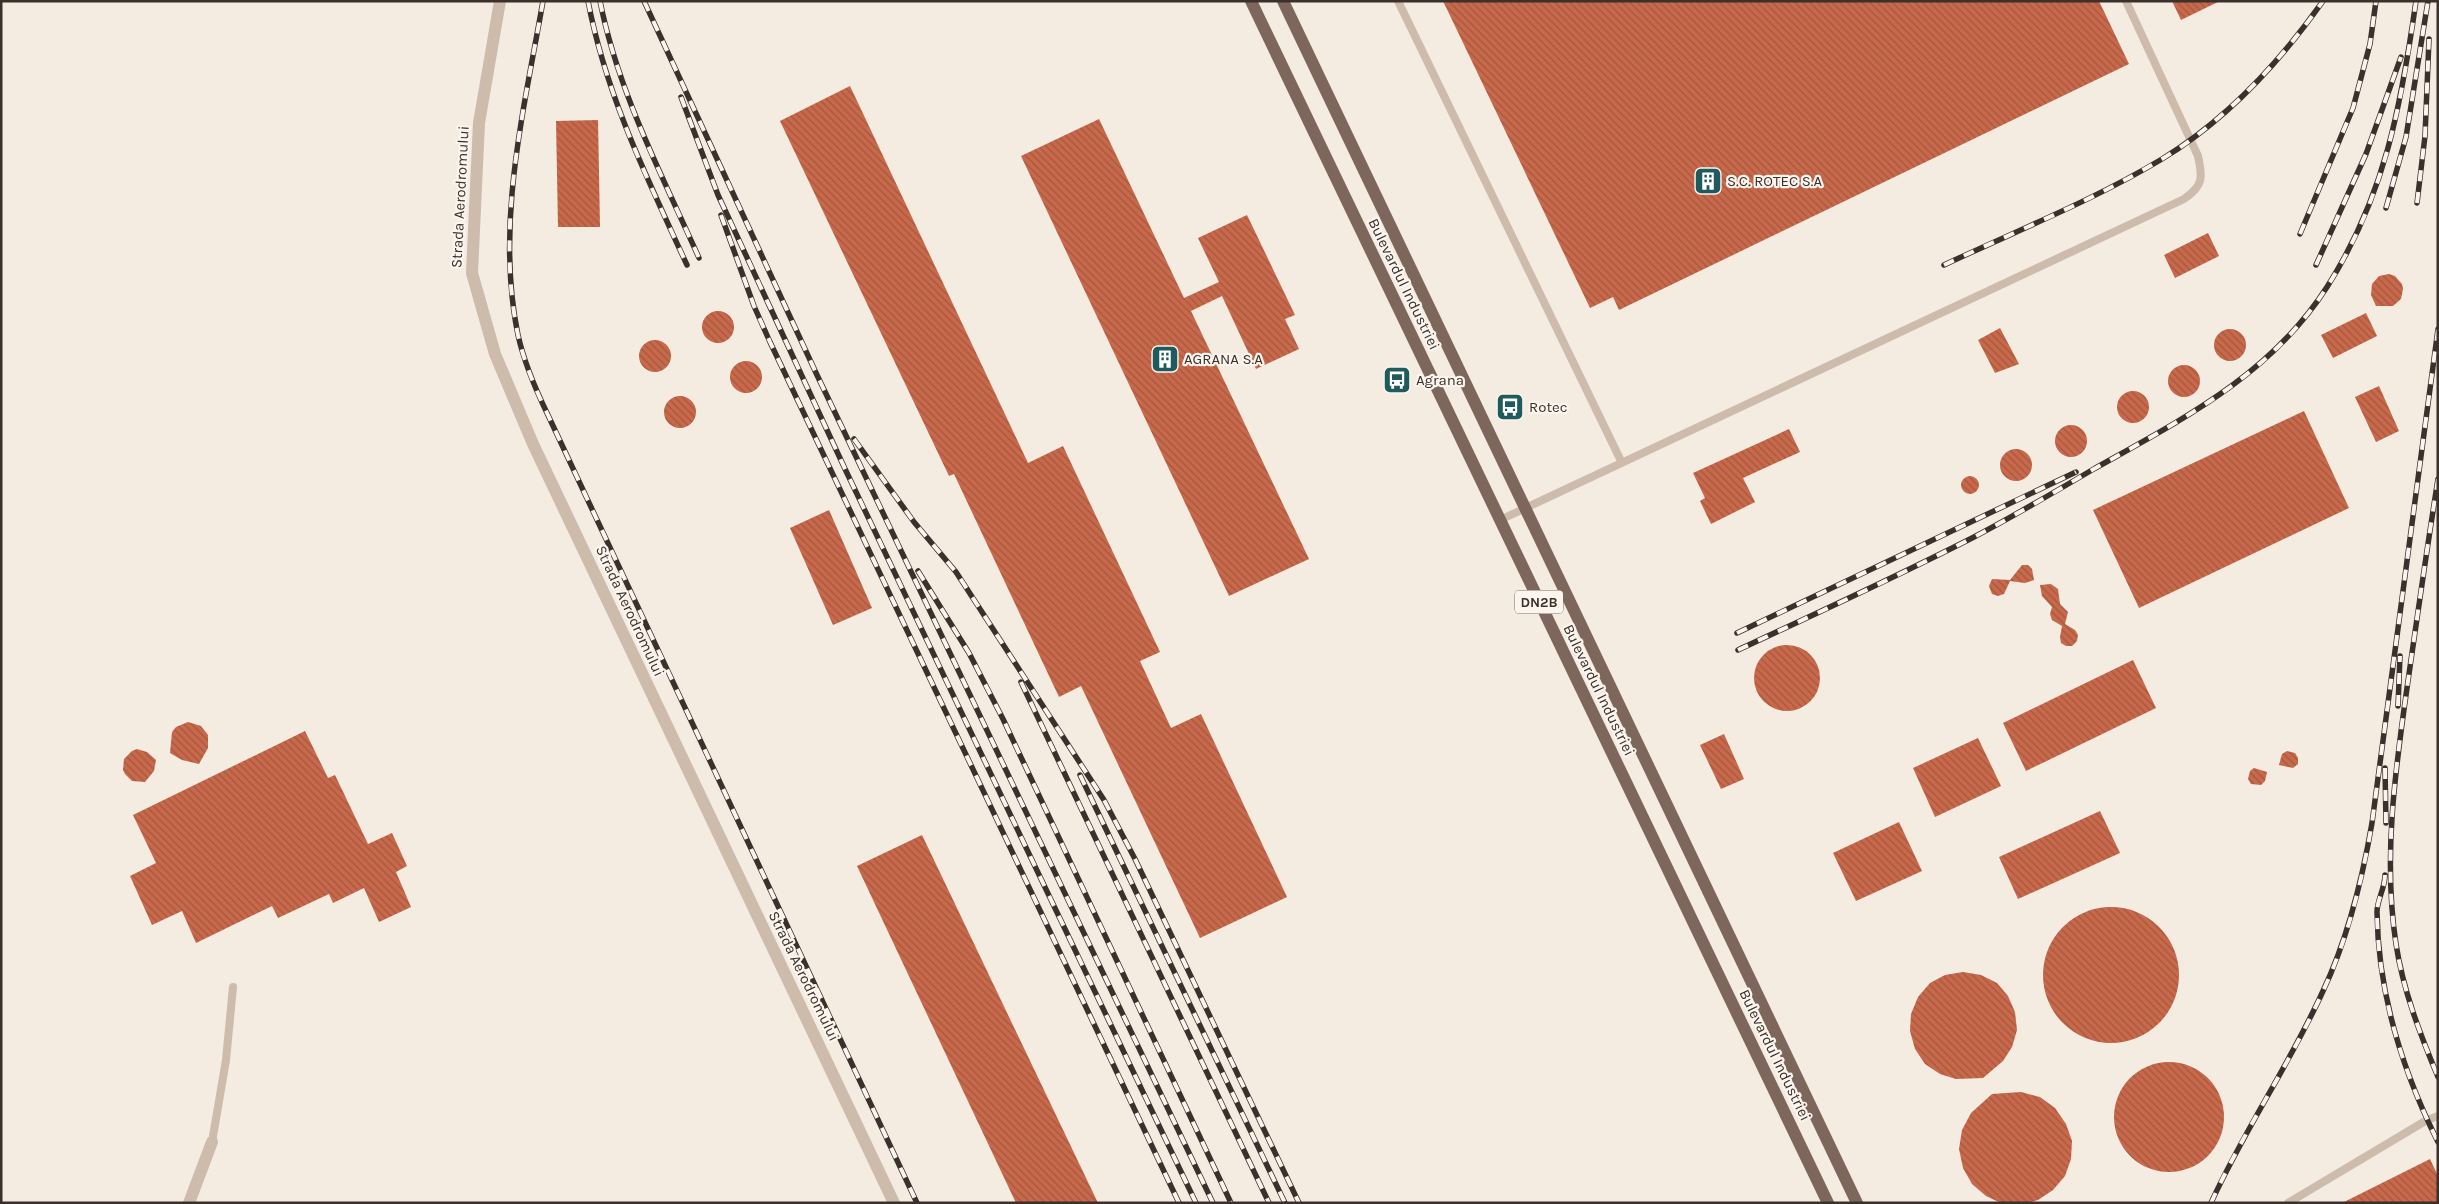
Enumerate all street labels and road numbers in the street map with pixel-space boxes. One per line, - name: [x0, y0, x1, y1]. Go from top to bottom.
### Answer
- street label: Strada Aerodromului: [447, 125, 473, 269]
- street label: Bulevardul Industriei: [1364, 215, 1444, 353]
- street label: Strada Aerodromului: [592, 543, 668, 679]
- road number: DN2B: [1515, 590, 1563, 614]
- street label: Bulevardul Industriei: [1559, 621, 1639, 759]
- street label: Strada Aerodromului: [765, 908, 843, 1044]
- street label: Bulevardul Industriei: [1735, 986, 1815, 1124]

